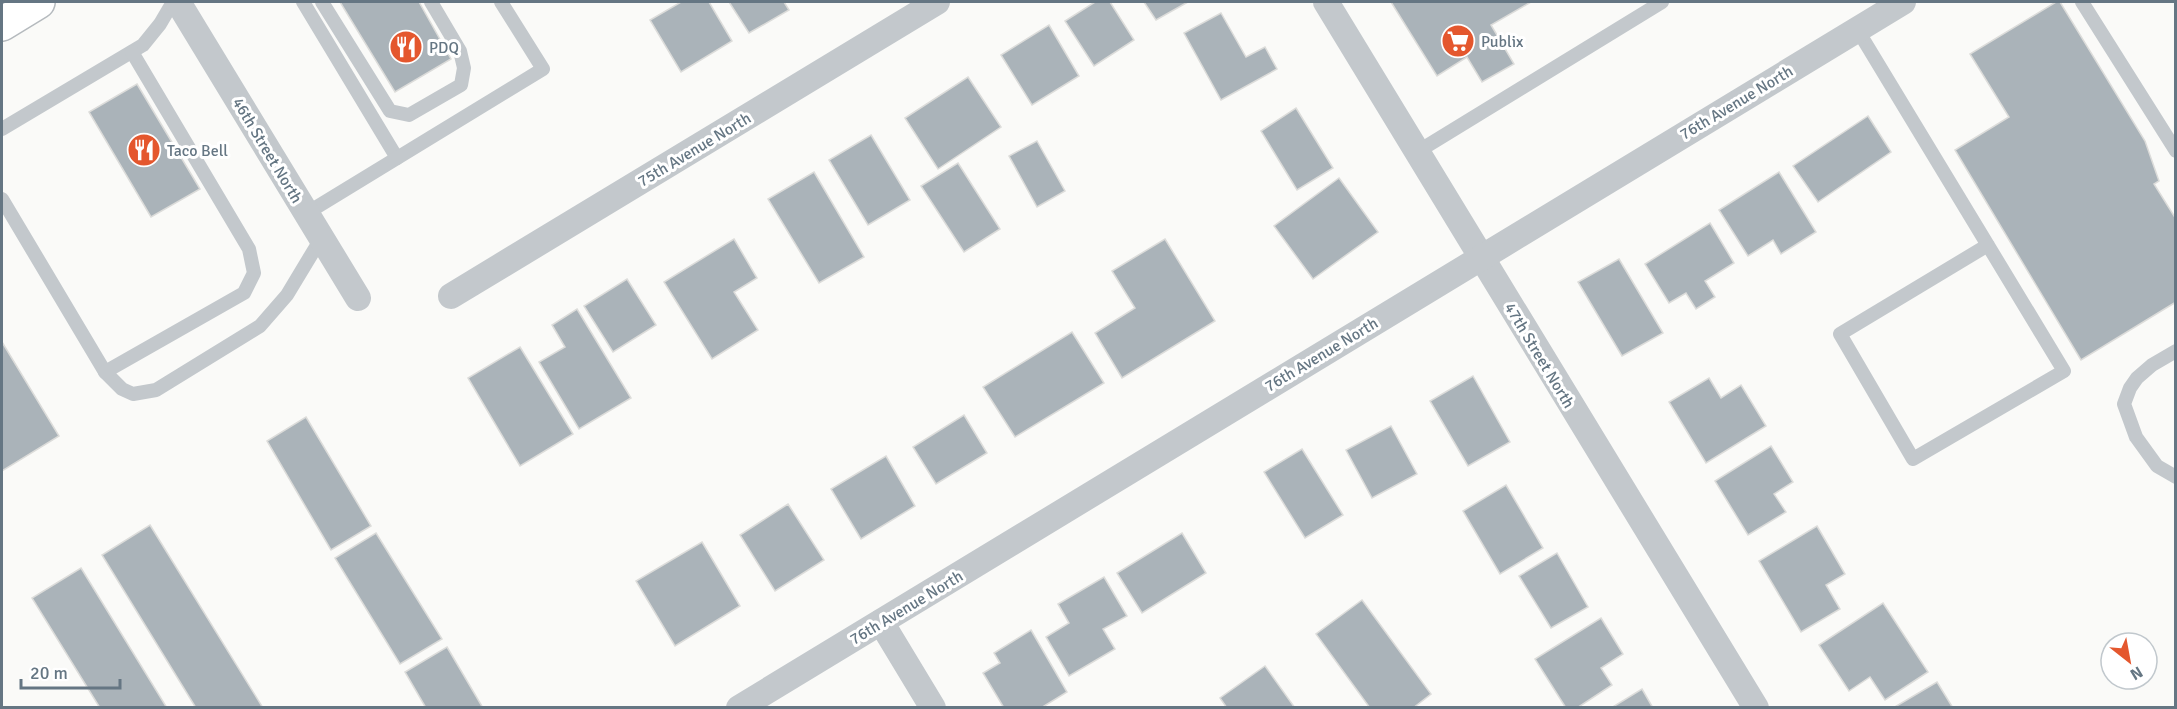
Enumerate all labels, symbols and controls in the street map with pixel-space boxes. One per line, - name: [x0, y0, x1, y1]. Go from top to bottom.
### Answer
- supermarket icon: Publix: [1440, 23, 1476, 59]
- restaurant icon: PDQ: [388, 29, 424, 65]
- place label: Publix: [1481, 32, 1524, 52]
- place label: PDQ: [429, 38, 459, 58]
- street label: 76th Avenue North: [1676, 61, 1797, 144]
- street label: 46th Street North: [228, 94, 307, 207]
- street label: 75th Avenue North: [634, 108, 755, 191]
- restaurant icon: Taco Bell: [126, 132, 162, 168]
- place label: Taco Bell: [167, 141, 228, 161]
- street label: 47th Street North: [1500, 299, 1579, 412]
- street label: 76th Avenue North: [1261, 313, 1382, 396]
- street label: 76th Avenue North: [846, 566, 967, 649]
- north arrow: [2099, 631, 2159, 691]
- scale bar: [21, 652, 120, 690]
- text: 20 m: [30, 662, 68, 684]
- text: N: [2126, 662, 2146, 684]

